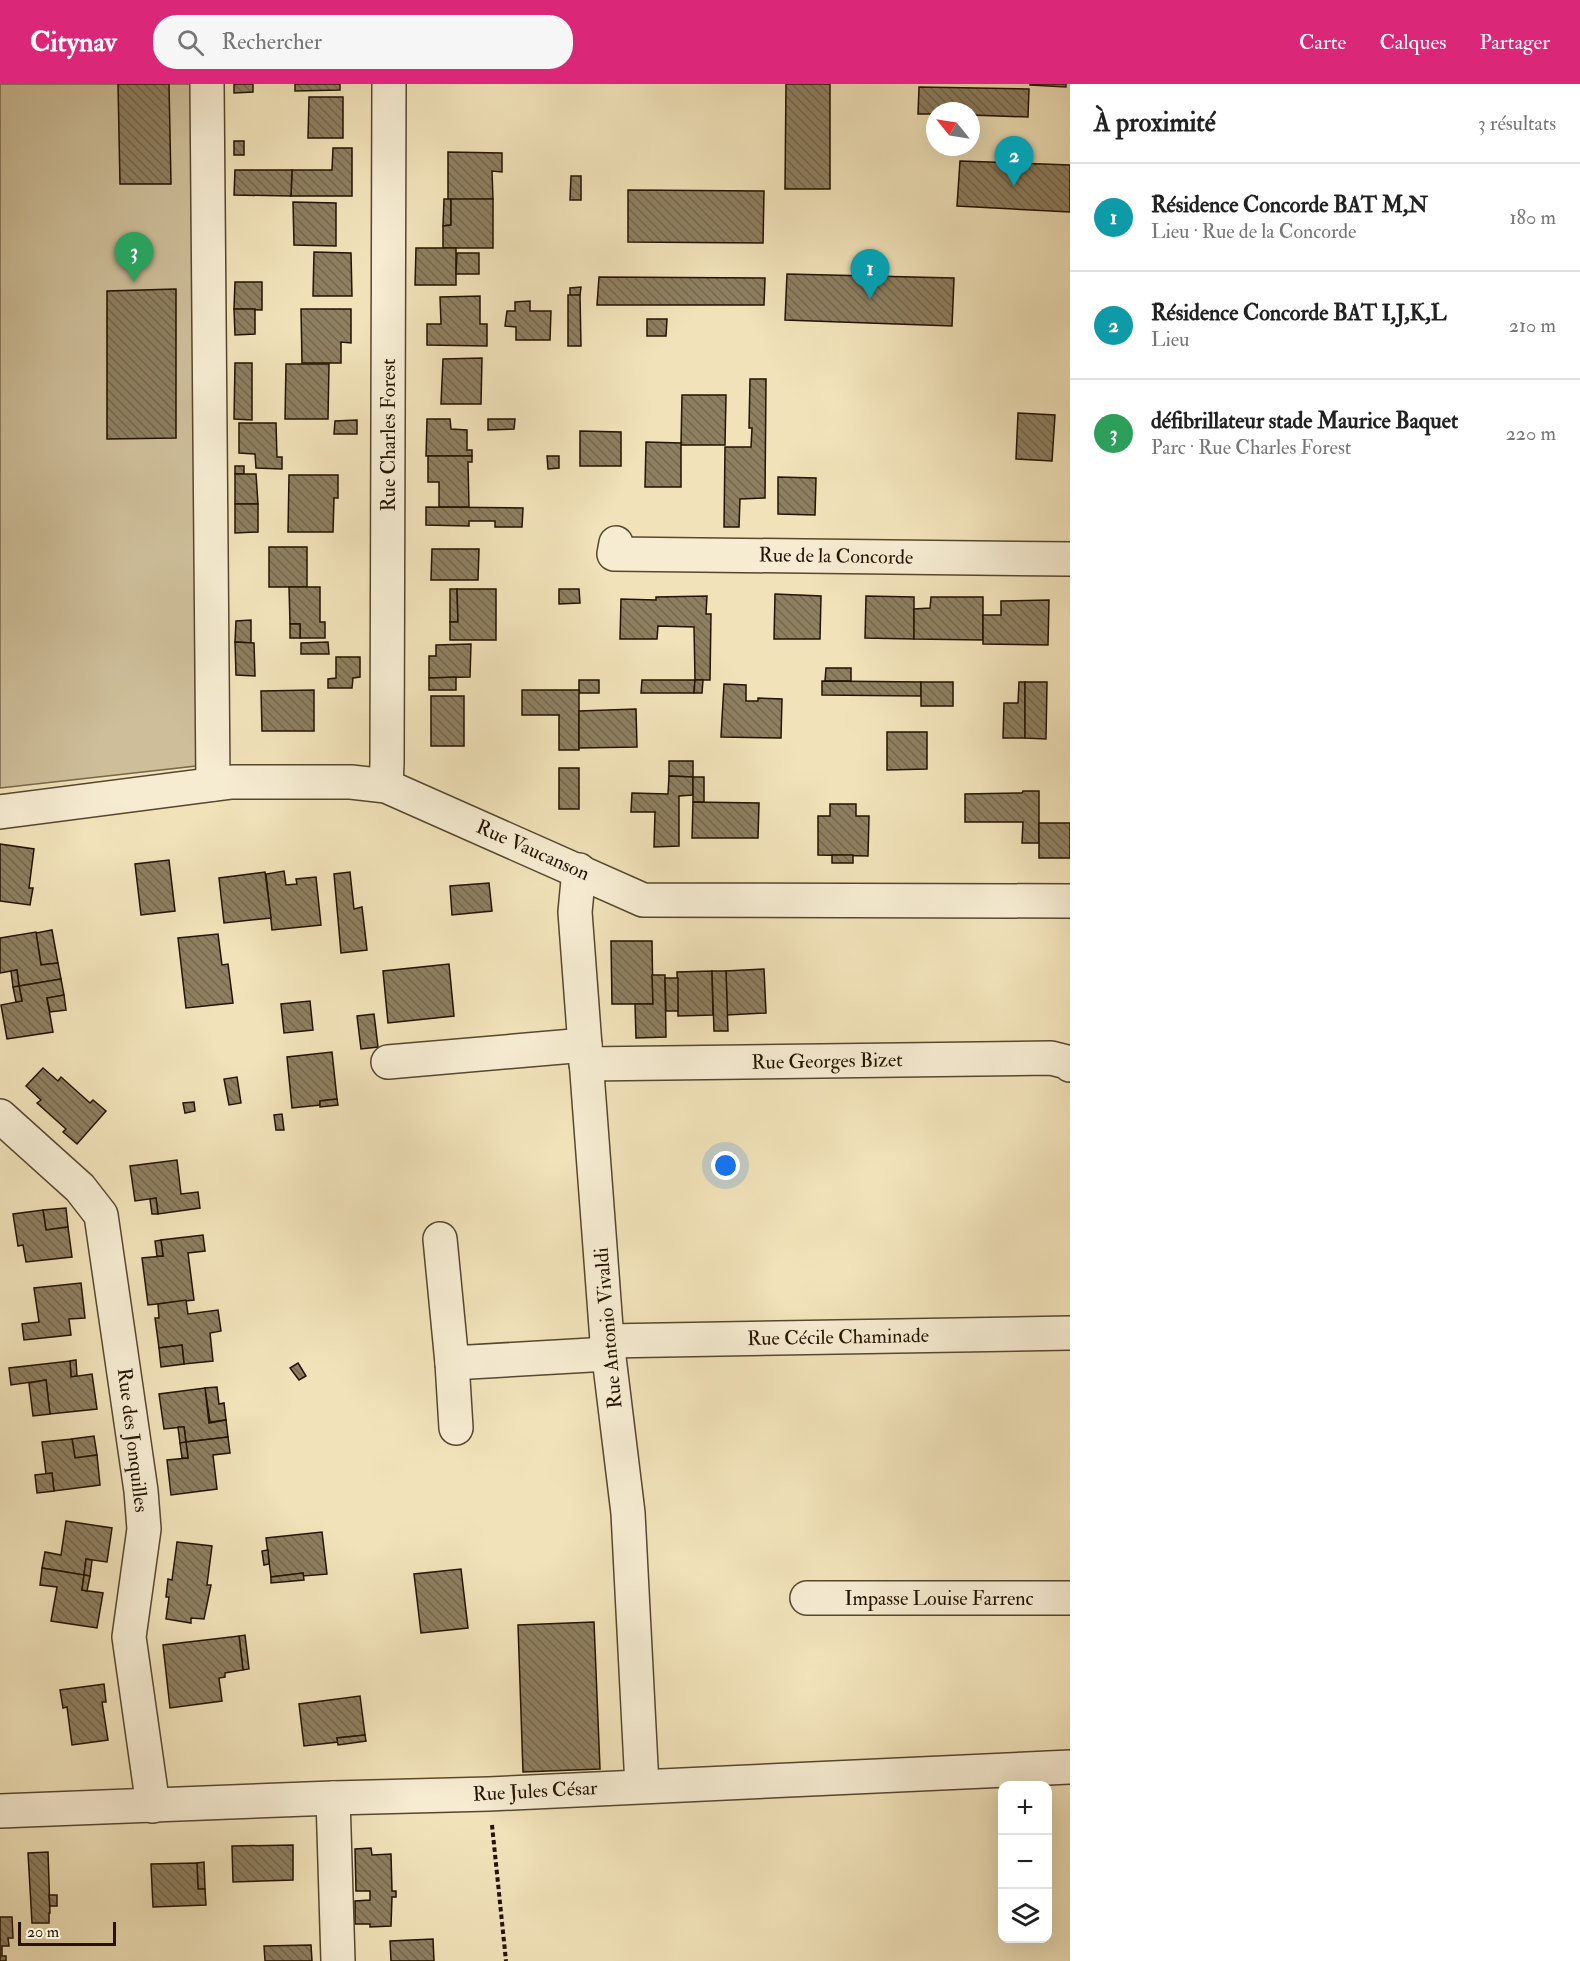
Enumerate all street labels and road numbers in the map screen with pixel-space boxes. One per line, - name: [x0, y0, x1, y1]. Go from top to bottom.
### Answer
- street label: Rue Charles Forest: [376, 358, 401, 512]
- street label: Rue de la Concorde: [758, 542, 914, 570]
- street label: Rue Vaucanson: [472, 814, 594, 886]
- street label: Rue Georges Bizet: [751, 1047, 903, 1075]
- street label: Rue Antonio Vivaldi: [589, 1246, 627, 1410]
- street label: Rue Cécile Chaminade: [747, 1323, 929, 1351]
- street label: Rue des Jonquilles: [112, 1366, 154, 1514]
- street label: Impasse Louise Farrenc: [844, 1586, 1034, 1612]
- street label: Rue Jules César: [472, 1775, 599, 1807]

